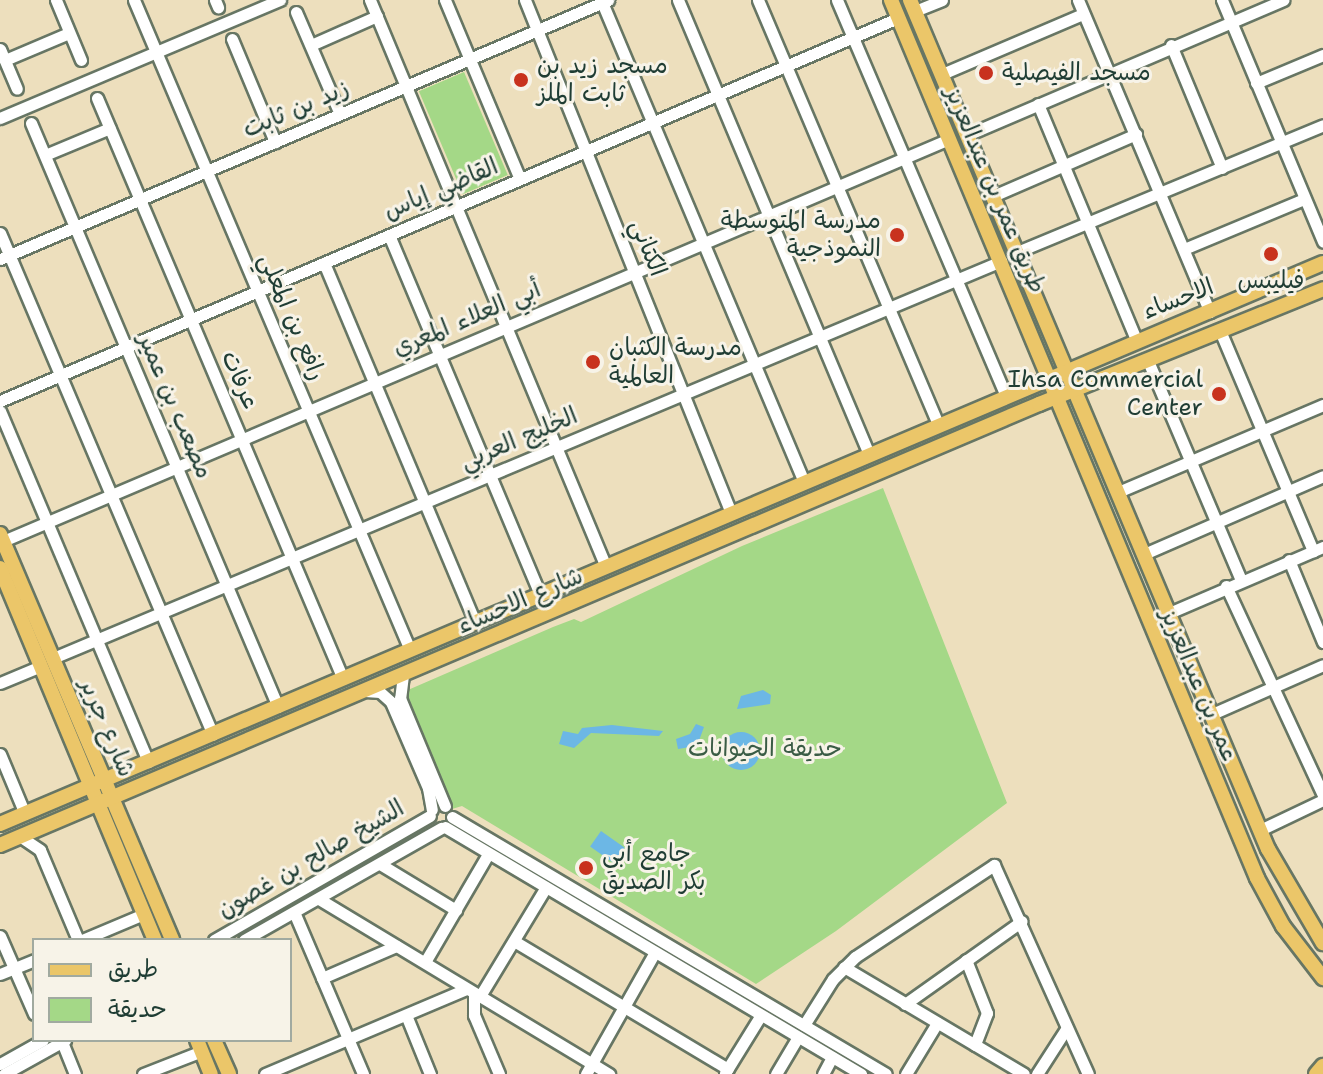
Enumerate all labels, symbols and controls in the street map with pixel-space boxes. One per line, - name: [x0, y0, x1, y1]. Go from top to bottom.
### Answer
- place label: مسجد زيد بن ثابت الملز: [537, 52, 668, 108]
- place label: مسجد الفيصلية: [1002, 59, 1151, 87]
- marker: مسجد الفيصلية: [977, 64, 995, 82]
- marker: مسجد زيد بن ثابت الملز: [512, 71, 530, 89]
- street label: زيد بن ثابت: [239, 74, 353, 144]
- street label: طريق عمر بن عبدالعزيز: [938, 82, 1052, 298]
- street label: القاضي إياس: [379, 152, 503, 226]
- place label: مدرسة المتوسطة النموذجية: [721, 207, 881, 263]
- street label: الكتاني: [624, 215, 672, 281]
- marker: مدرسة المتوسطة النموذجية: [888, 226, 906, 244]
- marker: فيليبس: [1262, 245, 1280, 263]
- street label: رافع بن المعلي: [252, 249, 332, 385]
- place label: فيليبس: [1238, 267, 1304, 295]
- street label: الاحساء: [1138, 272, 1218, 326]
- street label: أبي العلاء المعري: [389, 275, 545, 363]
- street label: مصعب بن عمير: [131, 329, 219, 483]
- place label: مدرسة الكثبان العالمية: [609, 334, 742, 390]
- street label: عرفات: [215, 346, 265, 414]
- marker: مدرسة الكثبان العالمية: [584, 353, 602, 371]
- place label: Ihsa Commercial Center: [1008, 366, 1203, 422]
- marker: Ihsa Commercial Center: [1210, 385, 1228, 403]
- street label: الخليج العربي: [456, 401, 582, 477]
- street label: شارع الاحساء: [453, 562, 587, 640]
- street label: عمر بن عبدالعزيز: [1154, 604, 1244, 766]
- street label: شارع جرير: [73, 675, 141, 781]
- park label: حديقة الحيوانات: [688, 735, 842, 763]
- street label: الشيخ صالح بن غصون: [213, 794, 409, 924]
- place label: جامع أبي بكر الصديق: [602, 840, 705, 896]
- marker: جامع أبي بكر الصديق: [577, 859, 595, 877]
- legend: [32, 938, 292, 1042]
- text: طريق: [108, 953, 158, 985]
- text: حديقة: [108, 993, 167, 1025]

